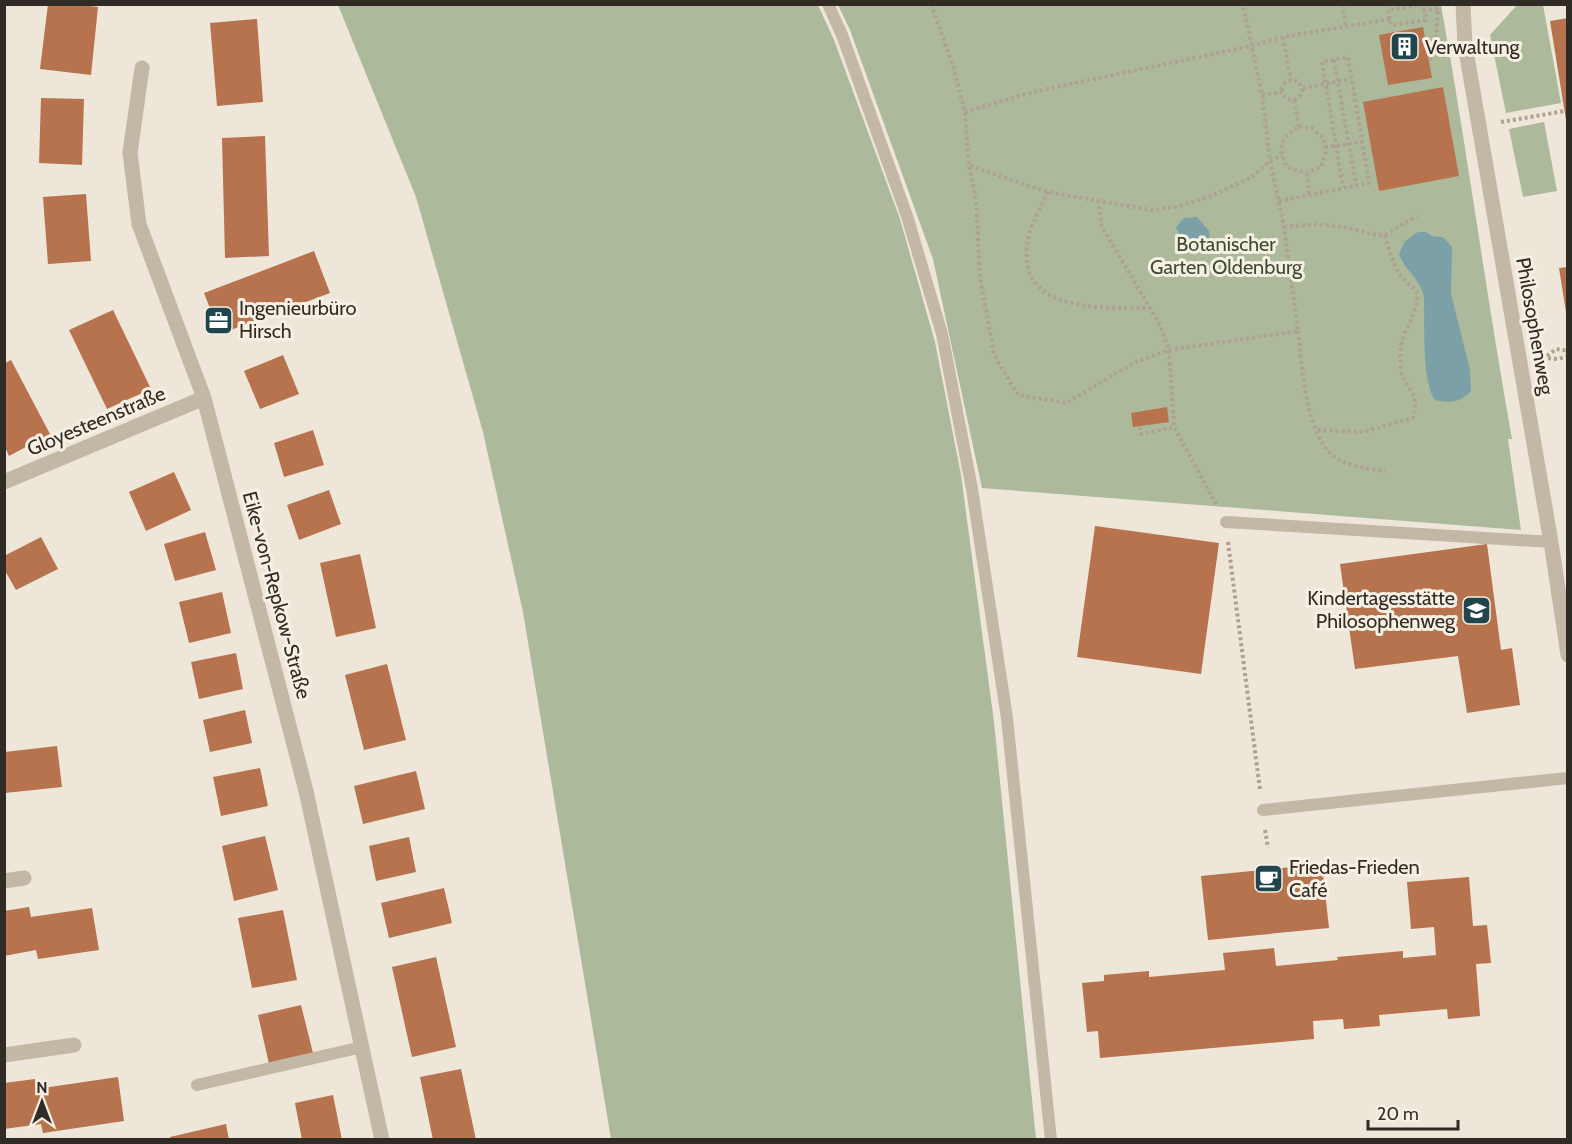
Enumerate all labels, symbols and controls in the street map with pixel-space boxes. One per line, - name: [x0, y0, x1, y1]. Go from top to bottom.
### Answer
- building icon: Verwaltung: [1388, 31, 1420, 63]
- place label: Verwaltung: [1425, 35, 1521, 59]
- park label: Botanischer Garten Oldenburg: [1150, 232, 1303, 279]
- street label: Philosophenweg: [1511, 255, 1559, 398]
- place label: Ingenieurbüro Hirsch: [239, 296, 356, 343]
- office icon: Ingenieurbüro Hirsch: [202, 304, 234, 336]
- street label: Gloyesteenstraße: [23, 381, 169, 461]
- street label: Eike-von-Repkow-Straße: [238, 488, 316, 702]
- place label: Kindertagesstätte Philosophenweg: [1307, 586, 1456, 633]
- school or university icon: Kindertagesstätte Philosophenweg: [1460, 594, 1492, 626]
- place label: Friedas-Frieden Café: [1289, 855, 1420, 902]
- cafe icon: Friedas-Frieden Café: [1252, 862, 1284, 894]
- north arrow: [12, 1072, 72, 1132]
- text: N: [36, 1078, 48, 1097]
- scale bar: [1368, 1093, 1458, 1131]
- text: 20 m: [1377, 1103, 1419, 1125]

